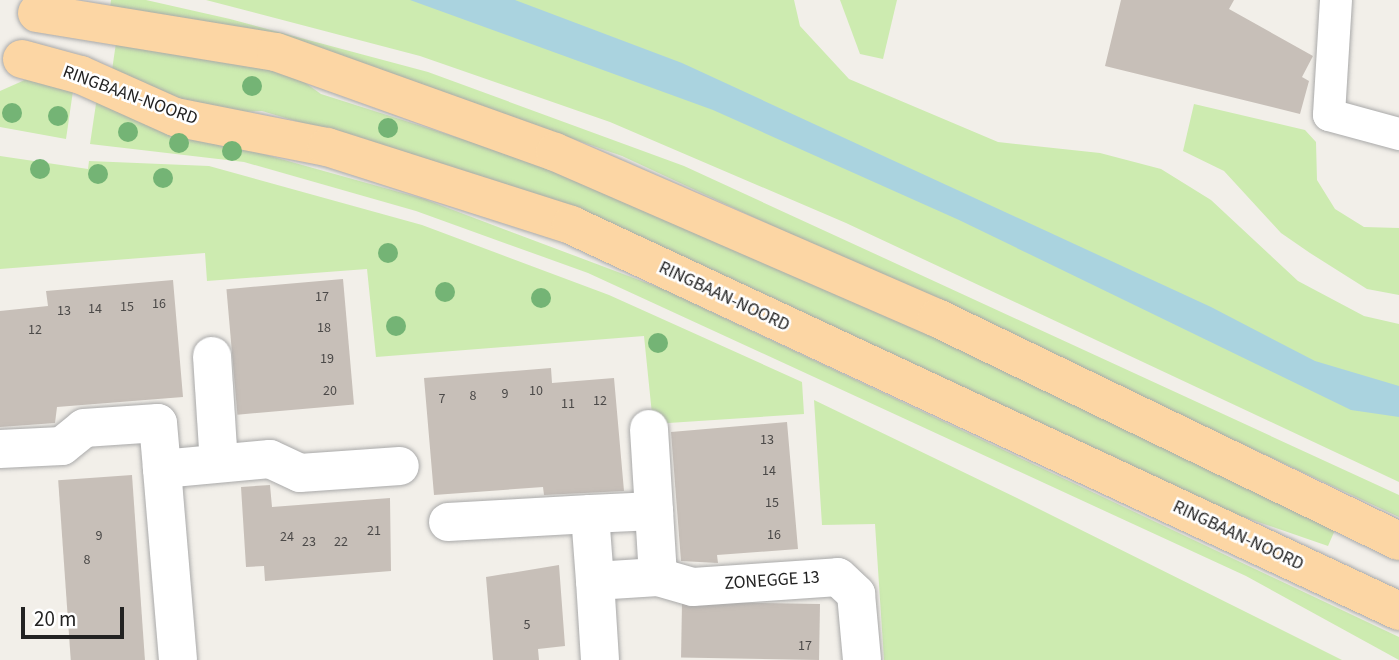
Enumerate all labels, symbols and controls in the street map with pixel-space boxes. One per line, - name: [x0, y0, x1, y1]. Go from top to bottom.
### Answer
- street label: RINGBAAN-NOORD: [60, 62, 200, 130]
- street label: RINGBAAN-NOORD: [655, 257, 793, 337]
- house number: 17: [315, 289, 329, 305]
- house number: 16: [152, 296, 166, 312]
- house number: 15: [120, 299, 134, 315]
- house number: 14: [88, 301, 102, 317]
- house number: 13: [57, 303, 71, 319]
- house number: 18: [317, 320, 331, 336]
- house number: 12: [28, 322, 42, 338]
- house number: 19: [320, 351, 334, 367]
- house number: 20: [323, 383, 337, 399]
- house number: 10: [529, 383, 543, 399]
- house number: 9: [502, 386, 508, 402]
- house number: 8: [470, 388, 476, 404]
- house number: 7: [439, 391, 445, 407]
- house number: 12: [593, 393, 607, 409]
- house number: 11: [561, 396, 575, 412]
- house number: 13: [760, 432, 774, 448]
- house number: 14: [762, 463, 776, 479]
- house number: 15: [765, 495, 779, 511]
- street label: RINGBAAN-NOORD: [1169, 496, 1307, 576]
- house number: 21: [367, 523, 381, 539]
- house number: 16: [767, 527, 781, 543]
- house number: 9: [96, 528, 102, 544]
- house number: 24: [280, 529, 294, 545]
- house number: 23: [302, 534, 316, 550]
- house number: 22: [334, 534, 348, 550]
- house number: 8: [84, 552, 90, 568]
- street label: ZONEGGE 13: [724, 567, 820, 595]
- scale bar: [24, 594, 128, 638]
- text: 20 m: [34, 604, 76, 634]
- house number: 5: [524, 617, 530, 633]
- house number: 17: [798, 638, 812, 654]

